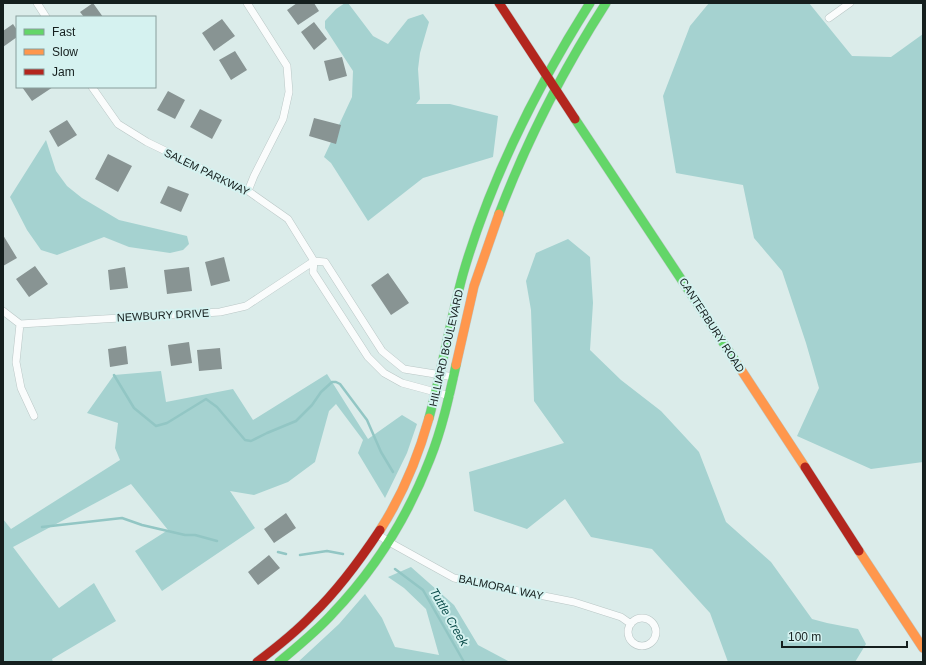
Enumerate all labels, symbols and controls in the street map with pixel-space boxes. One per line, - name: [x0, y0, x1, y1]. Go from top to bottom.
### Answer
- legend: [16, 16, 156, 88]
- text: Fast: [52, 25, 76, 39]
- text: Slow: [52, 45, 78, 59]
- text: Jam: [52, 65, 75, 79]
- street label: SALEM PARKWAY: [162, 146, 252, 198]
- street label: CANTERBURY ROAD: [677, 276, 747, 375]
- street label: HILLIARD BOULEVARD: [427, 288, 465, 408]
- street label: NEWBURY DRIVE: [116, 307, 210, 323]
- street label: BALMORAL WAY: [458, 572, 545, 602]
- water label: Tuttle Creek: [427, 586, 472, 649]
- scale bar: [782, 623, 907, 649]
- text: 100 m: [788, 630, 821, 644]

